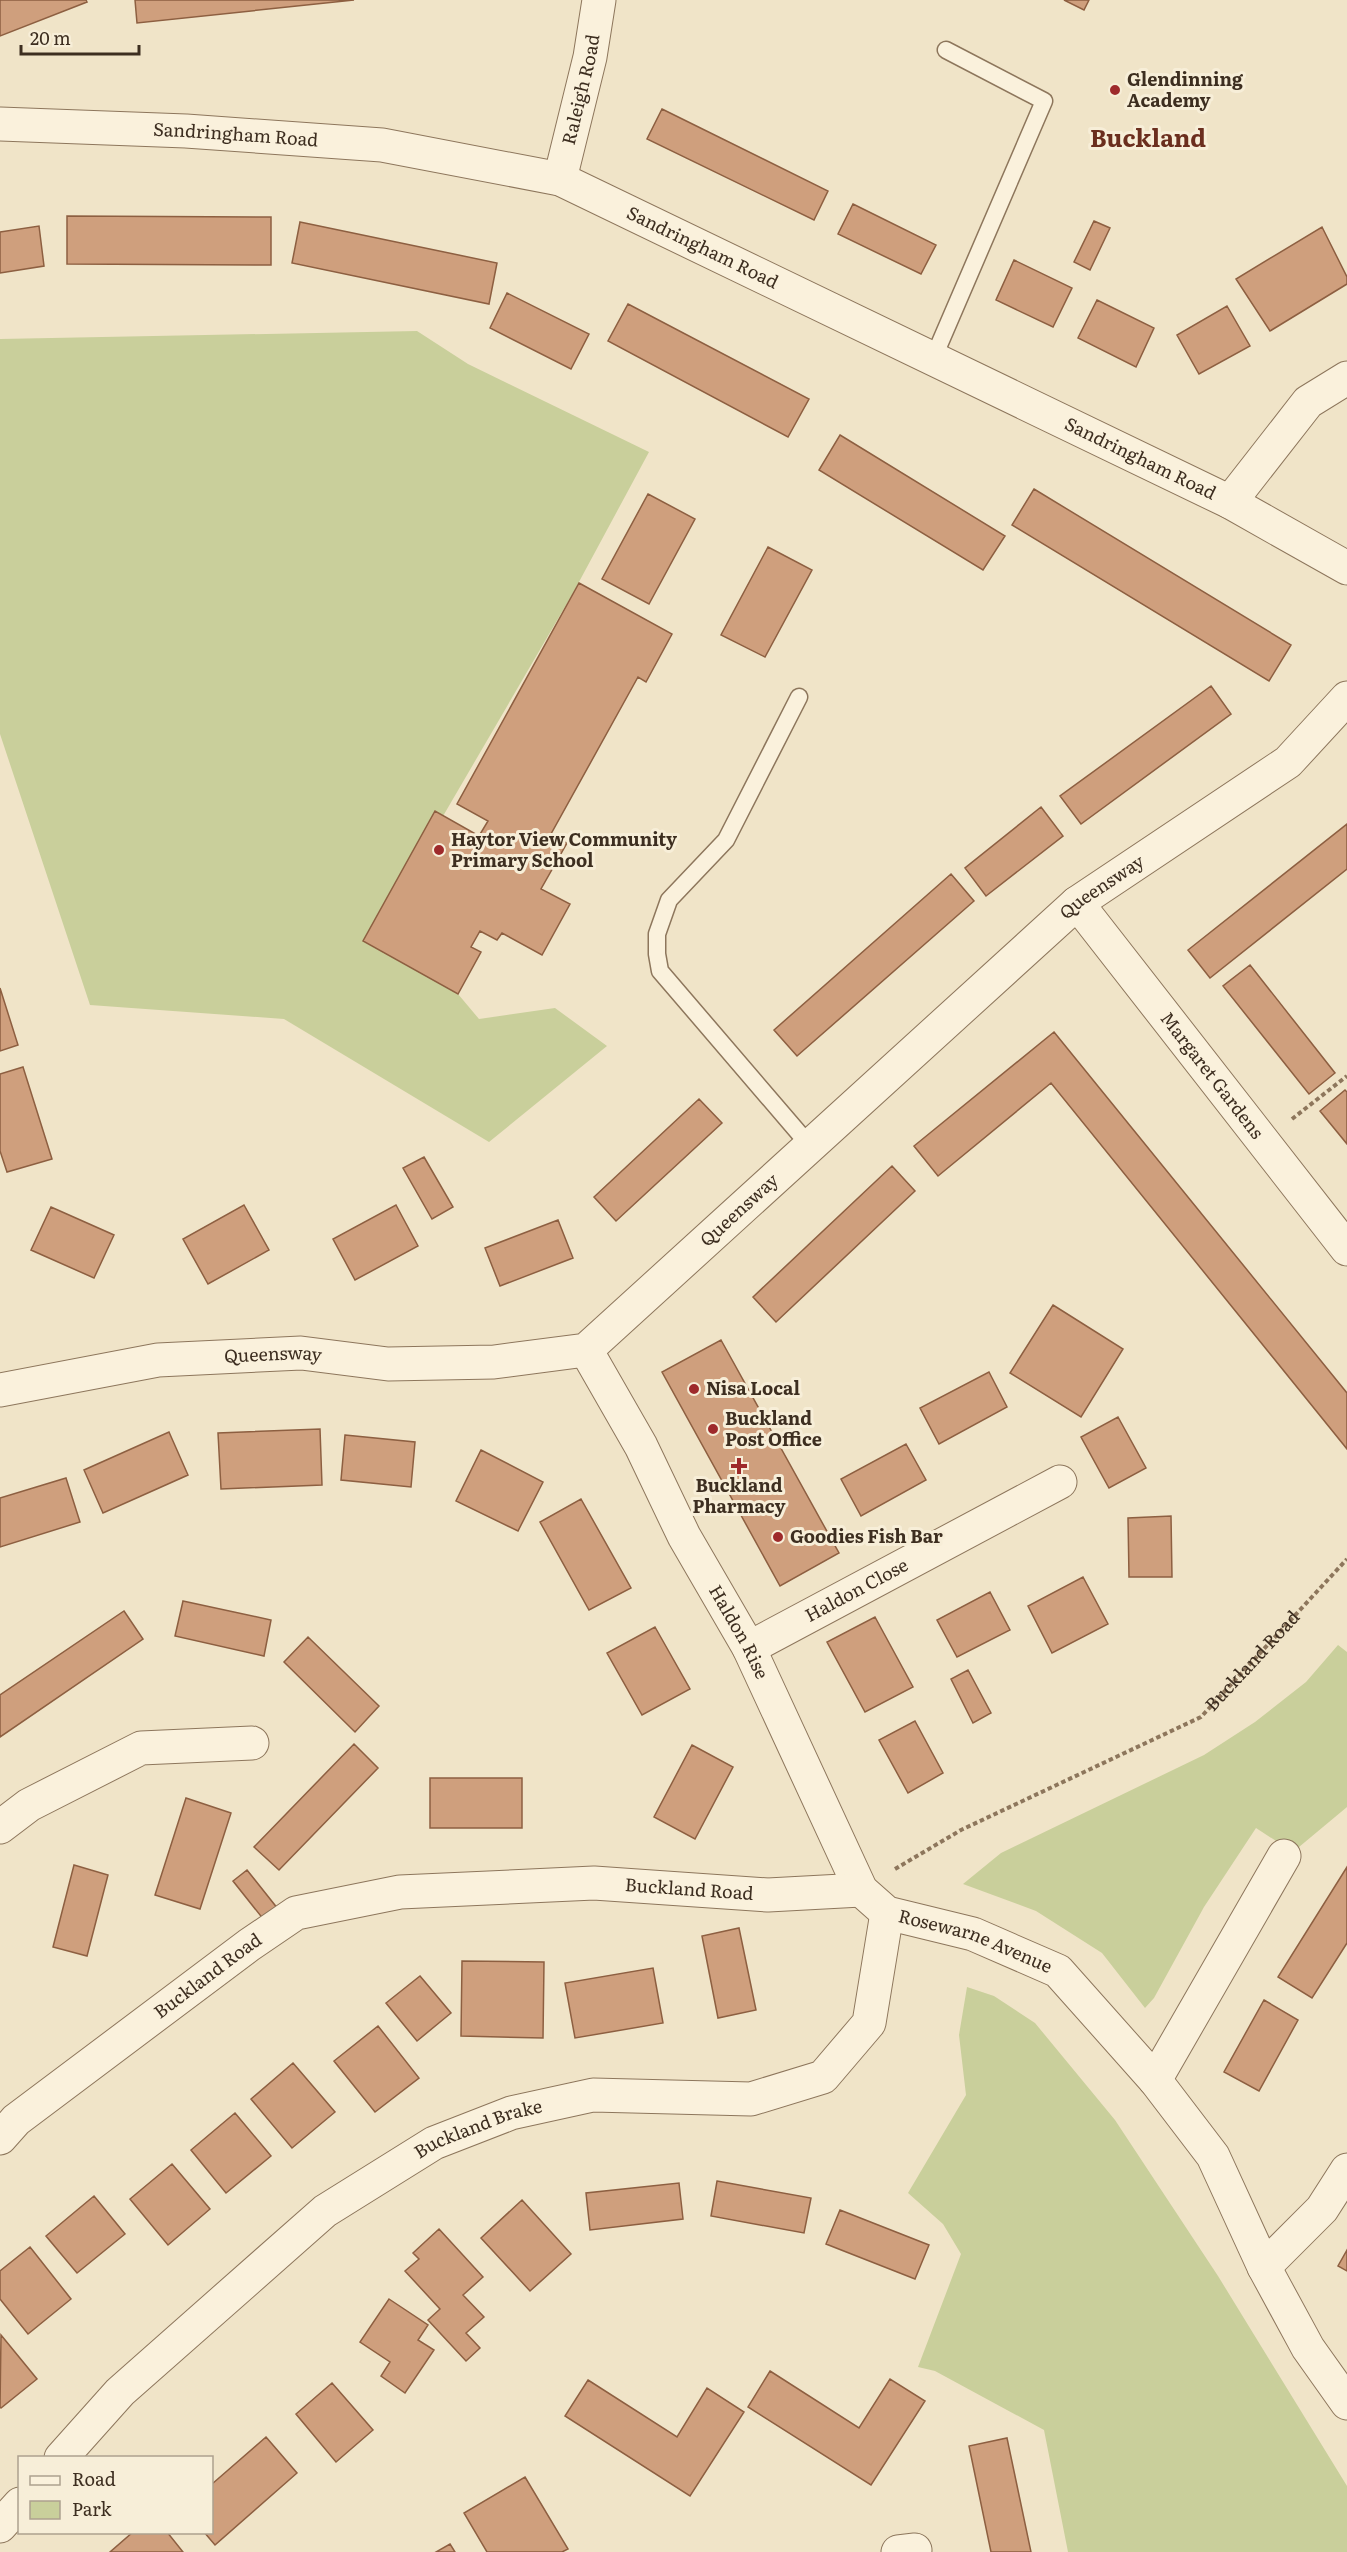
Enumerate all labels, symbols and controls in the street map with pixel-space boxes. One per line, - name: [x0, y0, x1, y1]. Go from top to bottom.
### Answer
- scale bar: [21, 18, 140, 56]
- text: 20 m: [30, 24, 71, 51]
- street label: Raleigh Road: [554, 32, 605, 147]
- place label: Glendinning Academy: [1127, 65, 1244, 113]
- marker: Glendinning Academy: [1108, 83, 1122, 97]
- street label: Sandringham Road: [153, 115, 319, 152]
- district label: Buckland: [1090, 119, 1206, 154]
- street label: Sandringham Road: [623, 198, 783, 294]
- street label: Sandringham Road: [1061, 409, 1221, 505]
- place label: Haytor View Community Primary School: [451, 825, 677, 873]
- marker: Haytor View Community Primary School: [432, 843, 446, 857]
- street label: Queensway: [1053, 847, 1149, 925]
- street label: Margaret Gardens: [1155, 1005, 1271, 1144]
- street label: Queensway: [693, 1166, 784, 1252]
- street label: Queensway: [223, 1338, 324, 1369]
- place label: Nisa Local: [706, 1374, 800, 1401]
- marker: Nisa Local: [687, 1382, 701, 1396]
- place label: Buckland Post Office: [725, 1404, 822, 1452]
- marker: Buckland Post Office: [706, 1422, 720, 1436]
- marker: Buckland Pharmacy: [732, 1459, 746, 1473]
- place label: Buckland Pharmacy: [692, 1471, 786, 1519]
- place label: Goodies Fish Bar: [790, 1522, 943, 1549]
- marker: Goodies Fish Bar: [771, 1530, 785, 1544]
- street label: Haldon Close: [800, 1551, 912, 1628]
- street label: Haldon Rise: [703, 1579, 777, 1683]
- street label: Buckland Road: [1198, 1604, 1305, 1717]
- street label: Buckland Road: [624, 1870, 754, 1906]
- street label: Rosewarne Avenue: [896, 1901, 1057, 1979]
- street label: Buckland Road: [147, 1925, 266, 2024]
- street label: Buckland Brake: [408, 2092, 544, 2164]
- legend: [18, 2456, 213, 2534]
- text: Road: [72, 2465, 116, 2492]
- text: Park: [72, 2495, 113, 2522]

